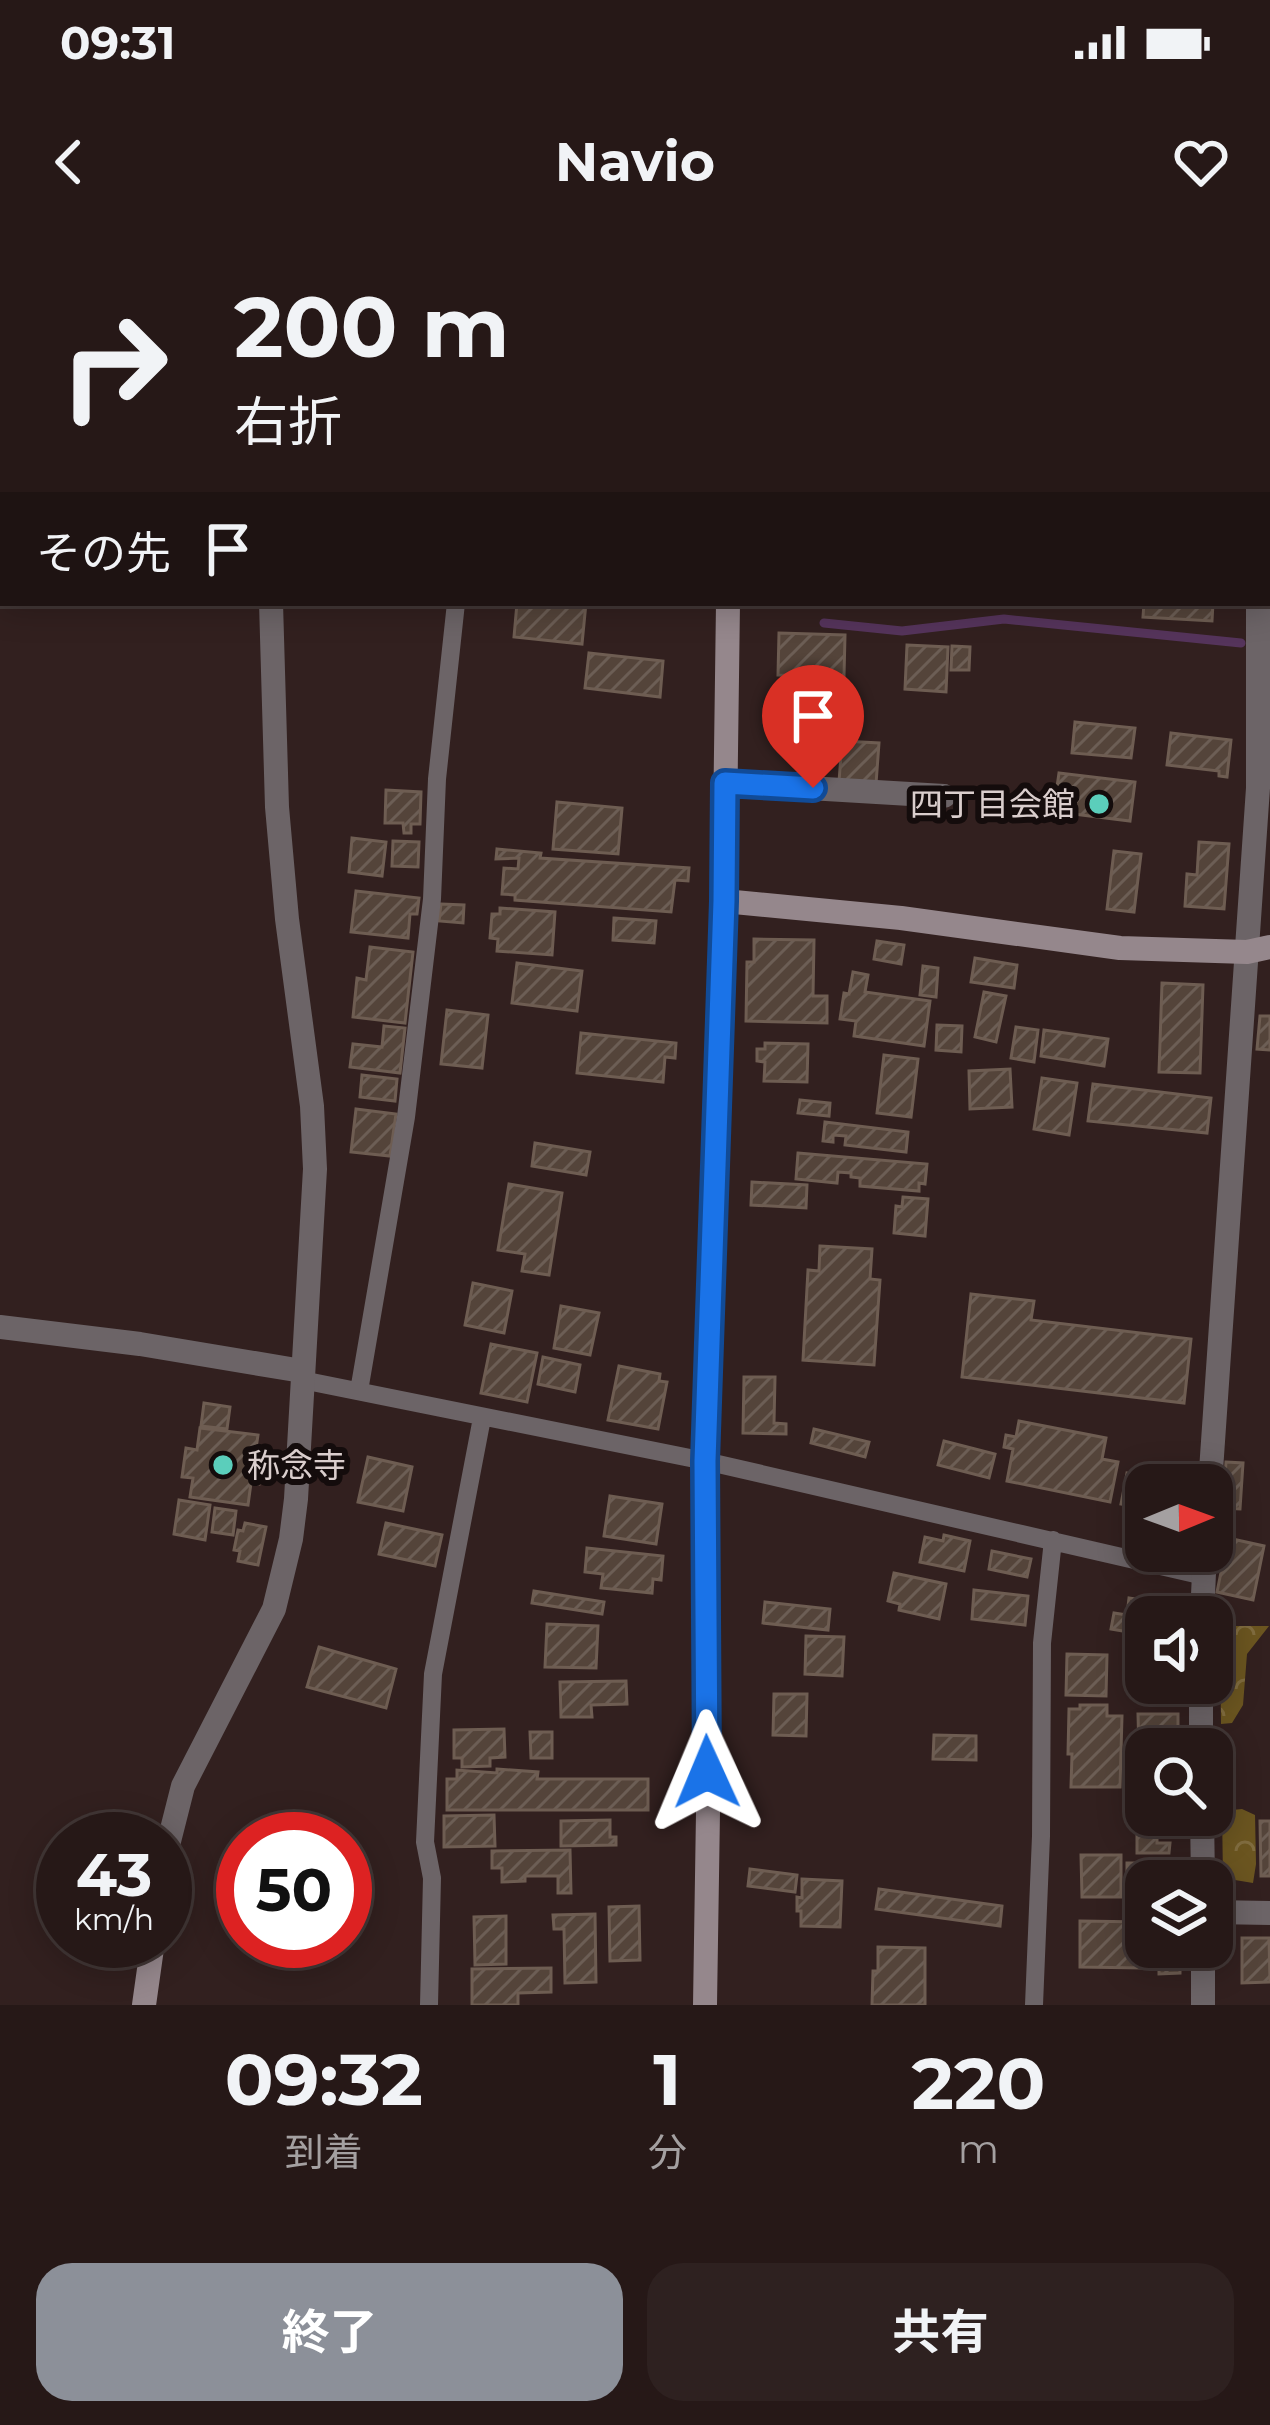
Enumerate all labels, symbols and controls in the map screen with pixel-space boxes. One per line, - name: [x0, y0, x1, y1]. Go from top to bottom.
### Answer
- text: 09:31: [60, 15, 175, 70]
- icon: back: [36, 129, 102, 195]
- text: Navio: [555, 129, 715, 195]
- icon: heart: [1168, 129, 1234, 195]
- text: 200 m: [234, 276, 510, 378]
- icon: right: [36, 288, 192, 444]
- text: 右折: [234, 389, 342, 455]
- icon: arrive: [195, 516, 261, 582]
- text: その先: [36, 525, 171, 580]
- pin: [762, 665, 864, 788]
- icon: arrive: [780, 683, 846, 749]
- place label: 四丁目会館: [910, 784, 1075, 824]
- marker: 四丁目会館: [1086, 791, 1112, 817]
- place label: 称念寺: [247, 1445, 346, 1485]
- marker: 称念寺: [210, 1452, 236, 1478]
- north arrow: [1125, 1464, 1233, 1572]
- map controls: [1125, 1464, 1233, 1968]
- button: sound: [1125, 1596, 1233, 1704]
- position arrow: [644, 1709, 770, 1835]
- button: search: [1125, 1728, 1233, 1836]
- speed limit sign: 50: [216, 1812, 372, 1968]
- text: 43: [76, 1838, 152, 1911]
- button: layers: [1125, 1860, 1233, 1968]
- text: km/h: [74, 1901, 154, 1938]
- text: 09:32: [225, 2035, 423, 2123]
- text: 1: [653, 2035, 681, 2123]
- text: 220: [911, 2039, 1045, 2127]
- text: m: [958, 2125, 999, 2173]
- text: 到着: [285, 2128, 363, 2176]
- text: 分: [648, 2128, 687, 2176]
- button: 終了: [36, 2263, 623, 2401]
- button: 共有: [647, 2263, 1234, 2401]

